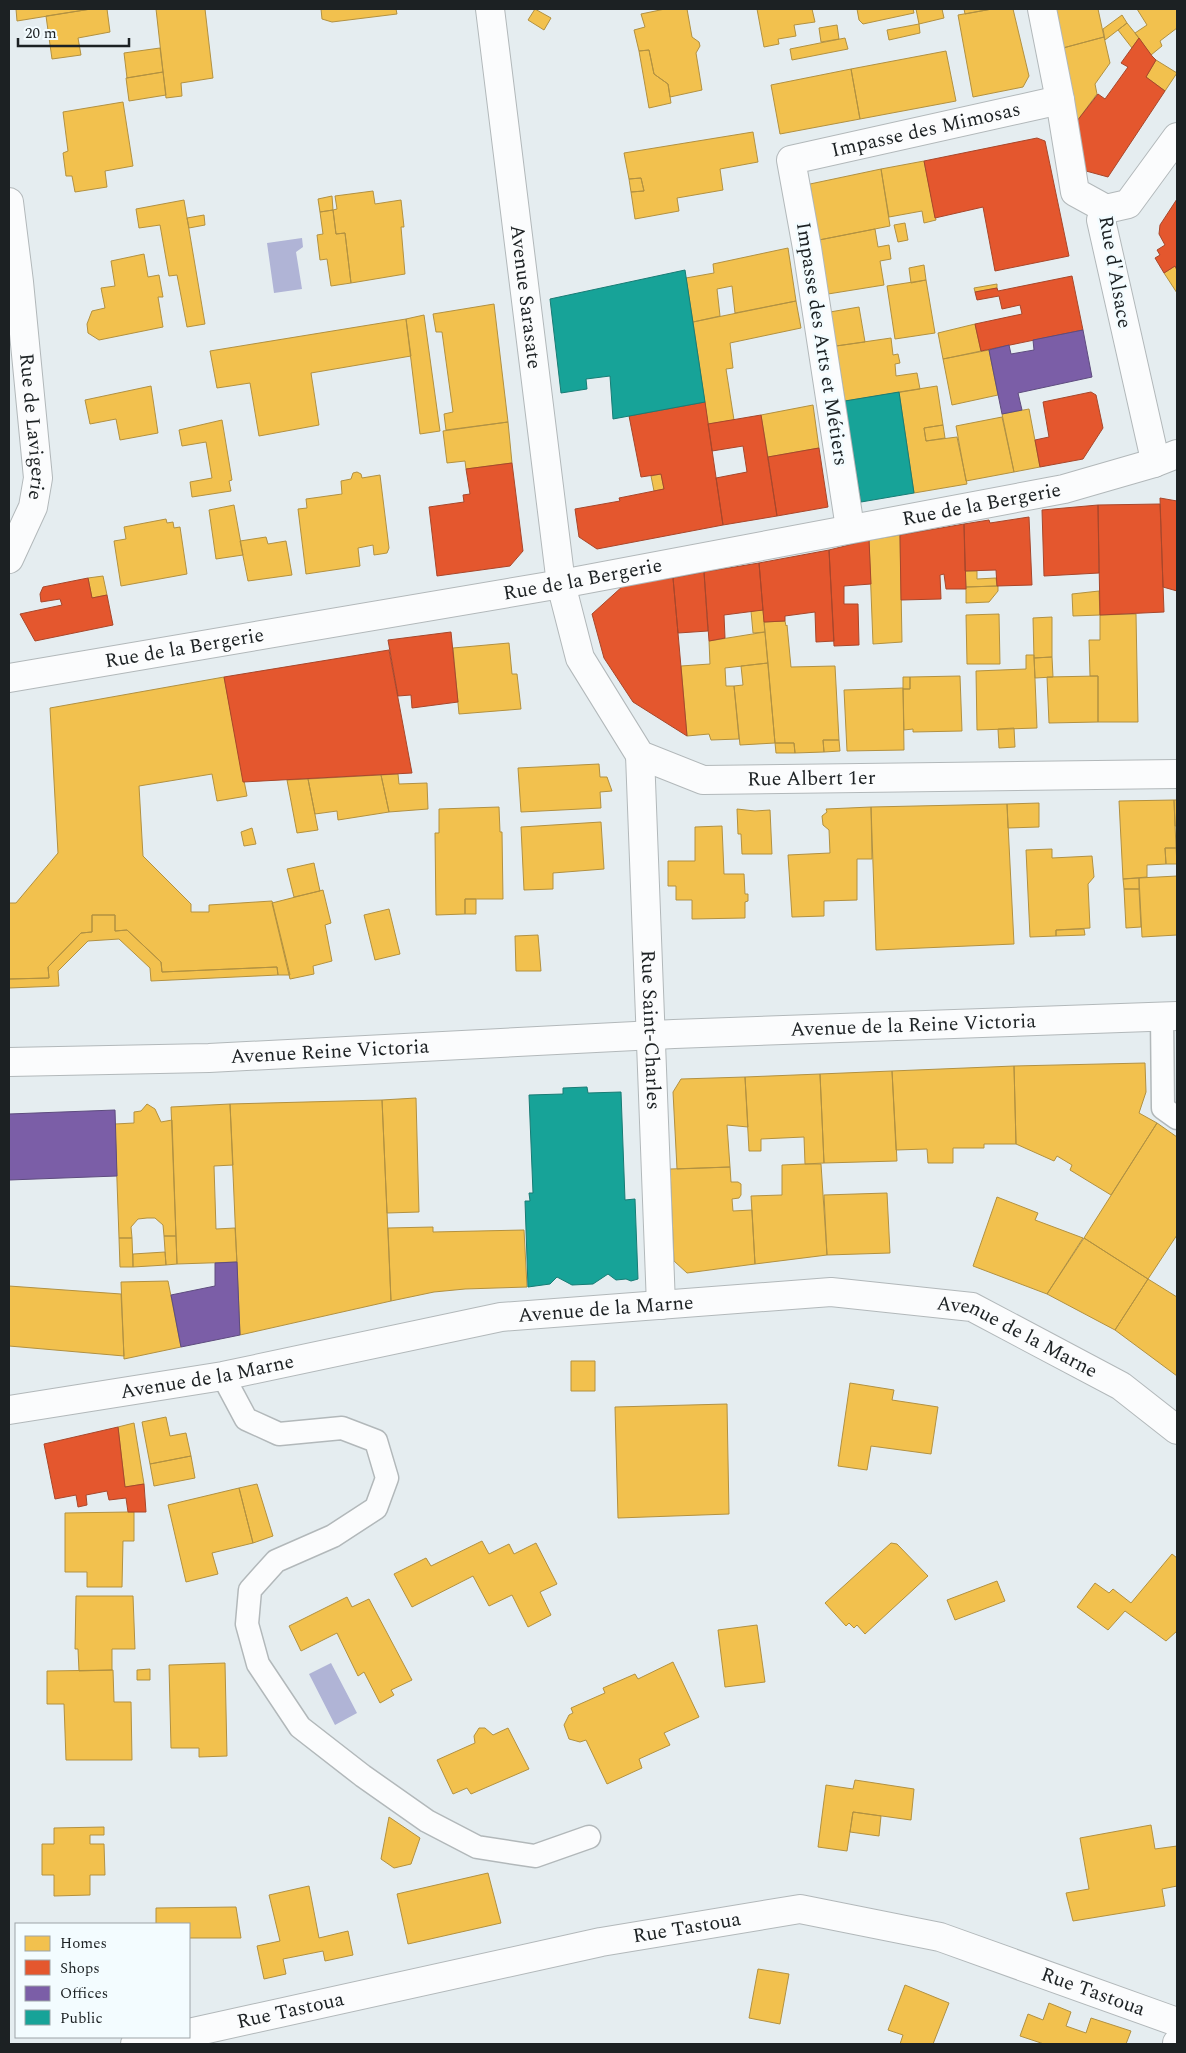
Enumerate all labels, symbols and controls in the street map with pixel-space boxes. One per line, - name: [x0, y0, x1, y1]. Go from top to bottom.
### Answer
- scale bar: [18, 15, 129, 47]
- text: 20 m: [25, 22, 57, 45]
- street label: Impasse des Mimosas: [828, 94, 1023, 166]
- street label: Rue d'Alsace: [1090, 213, 1140, 331]
- street label: Impasse des Arts et Métiers: [788, 220, 856, 468]
- street label: Avenue Sarasate: [502, 223, 549, 371]
- street label: Rue de Lavigerie: [11, 352, 53, 503]
- street label: Rue de la Bergerie: [900, 475, 1064, 534]
- street label: Rue de la Bergerie: [501, 550, 665, 609]
- street label: Rue de la Bergerie: [103, 620, 266, 676]
- street label: Rue Albert 1er: [747, 763, 876, 794]
- street label: Rue Saint-Charles: [632, 949, 669, 1110]
- street label: Avenue de la Reine Victoria: [790, 1006, 1037, 1045]
- street label: Avenue Reine Victoria: [230, 1032, 430, 1072]
- street label: Avenue de la Marne: [517, 1287, 695, 1331]
- street label: Avenue de la Marne: [935, 1288, 1103, 1386]
- street label: Avenue de la Marne: [118, 1346, 297, 1407]
- street label: Rue Tastoua: [631, 1904, 743, 1951]
- legend: [15, 1923, 190, 2038]
- text: Homes: [60, 1932, 107, 1955]
- text: Shops: [60, 1957, 100, 1980]
- street label: Rue Tastoua: [1037, 1959, 1150, 2024]
- text: Offices: [60, 1982, 108, 2005]
- street label: Rue Tastoua: [234, 1984, 347, 2037]
- text: Public: [60, 2007, 103, 2030]

